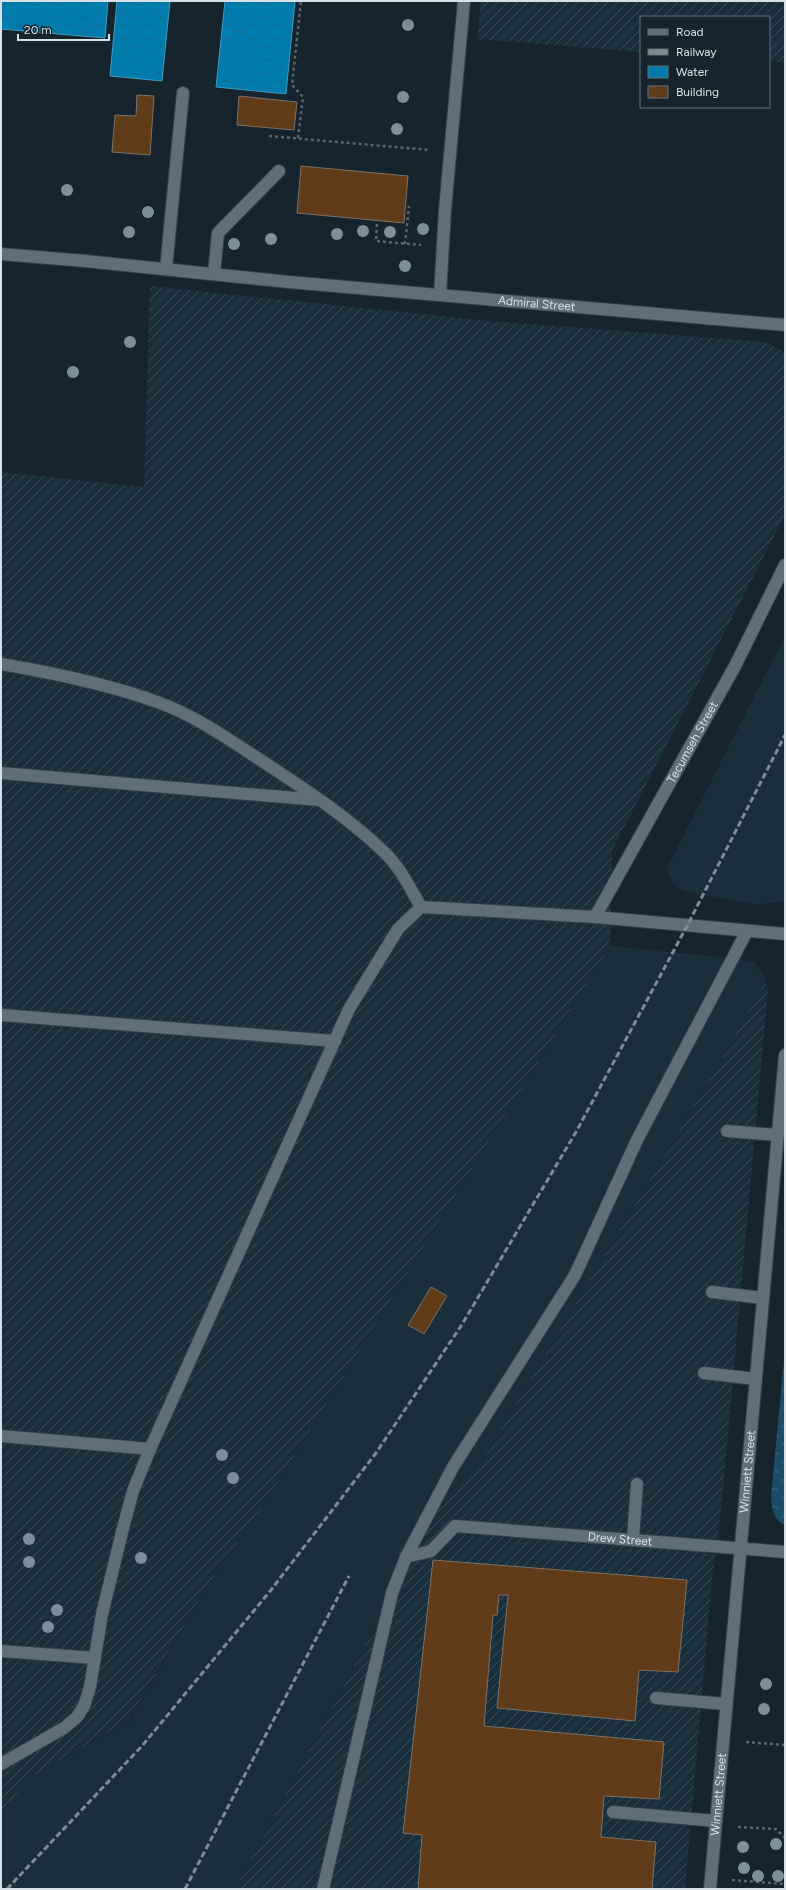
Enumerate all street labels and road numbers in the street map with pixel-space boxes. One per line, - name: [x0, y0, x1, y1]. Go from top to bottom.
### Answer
- street label: Admiral Street: [497, 293, 576, 314]
- street label: Tecumseh Street: [664, 699, 721, 786]
- street label: Winniett Street: [737, 1429, 758, 1514]
- street label: Drew Street: [587, 1529, 653, 1549]
- street label: Winniett Street: [708, 1752, 729, 1836]

